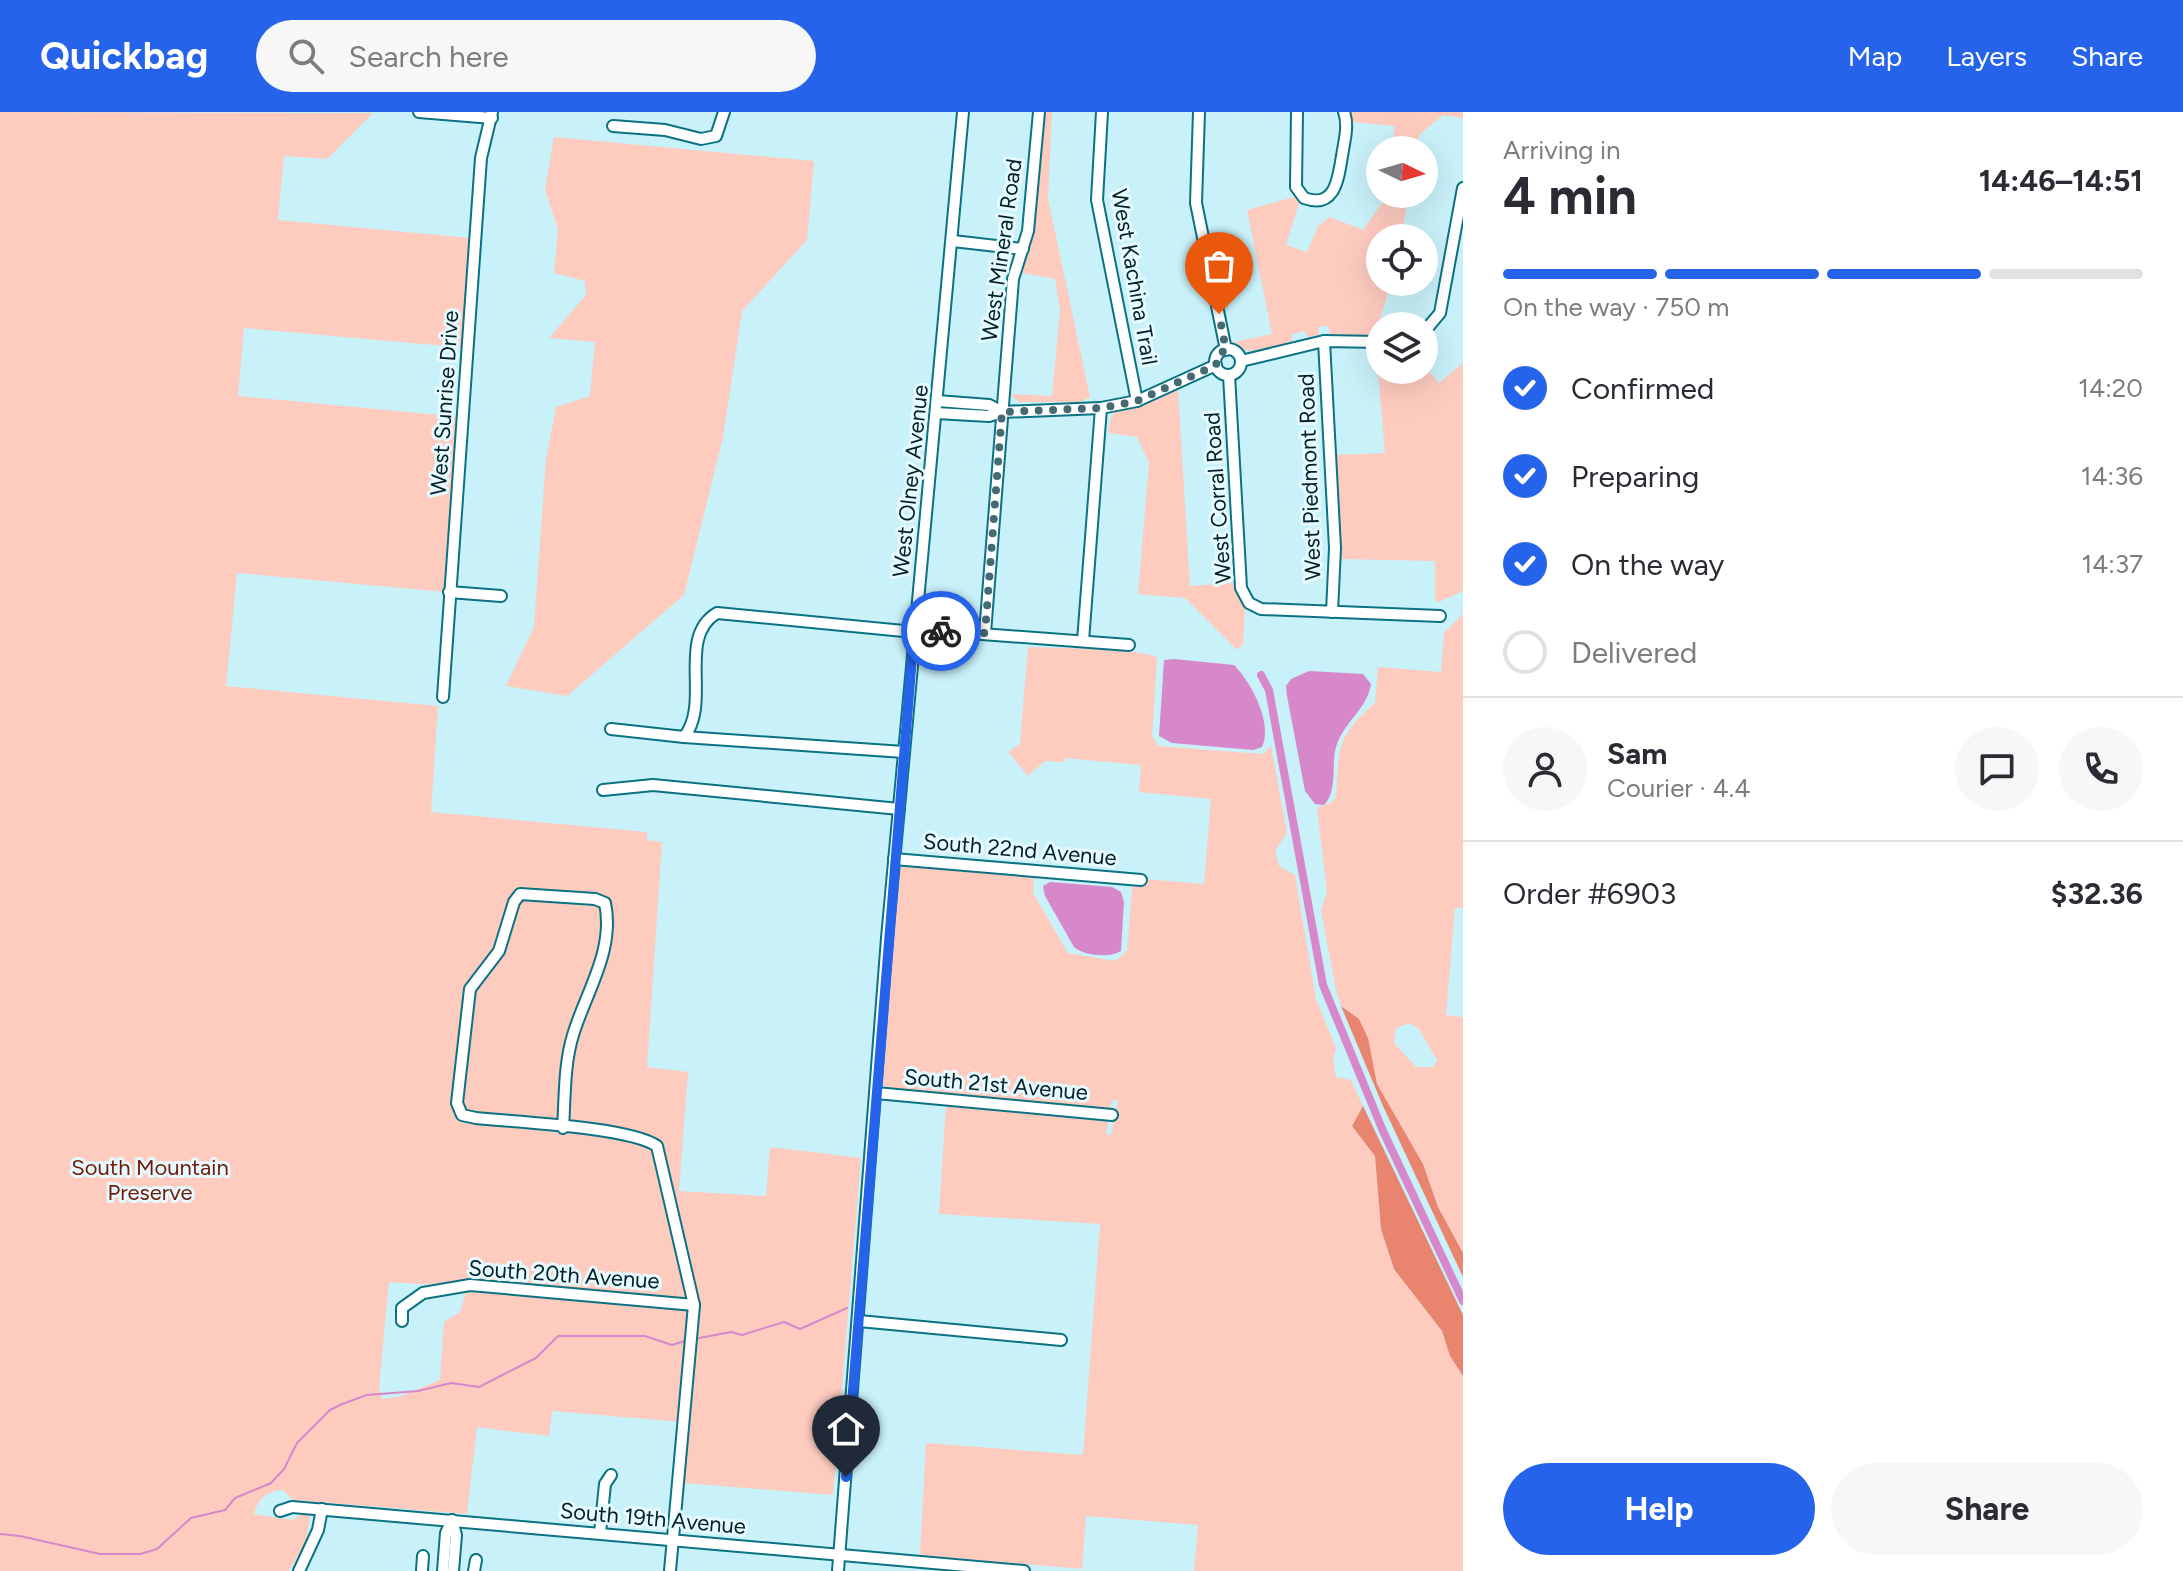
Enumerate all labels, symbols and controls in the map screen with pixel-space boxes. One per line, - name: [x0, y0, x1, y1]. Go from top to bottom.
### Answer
- search box: [256, 20, 816, 92]
- text: Quickbag: [40, 33, 208, 79]
- icon: search: [284, 34, 328, 78]
- text: Search here: [348, 38, 509, 75]
- text: Map: [1848, 39, 1902, 73]
- text: Layers: [1946, 39, 2027, 73]
- text: Share: [2071, 39, 2143, 73]
- text: Arriving in: [1503, 134, 1621, 166]
- north arrow: [1366, 136, 1438, 208]
- map controls: [1366, 136, 1438, 384]
- street label: West Mineral Road: [975, 157, 1028, 343]
- text: 14:46–14:51: [1979, 162, 2143, 199]
- text: 4 min: [1503, 165, 1637, 227]
- street label: West Kachina Trail: [1106, 187, 1163, 367]
- button: locate: [1366, 224, 1438, 296]
- pin: [1185, 232, 1253, 314]
- icon: bag: [1197, 244, 1241, 288]
- text: On the way · 750 m: [1503, 291, 1729, 323]
- street label: West Sunrise Drive: [425, 310, 464, 496]
- button: layers: [1366, 312, 1438, 384]
- icon: check: [1503, 366, 1547, 410]
- text: Confirmed: [1571, 370, 1714, 407]
- text: 14:20: [2078, 372, 2143, 404]
- street label: West Piedmont Road: [1292, 373, 1327, 581]
- street label: West Olney Avenue: [887, 383, 934, 579]
- street label: West Corral Road: [1198, 411, 1237, 585]
- icon: check: [1503, 454, 1547, 498]
- text: Preparing: [1571, 458, 1699, 495]
- text: 14:36: [2081, 460, 2143, 492]
- icon: check: [1503, 542, 1547, 586]
- text: On the way: [1571, 546, 1724, 583]
- text: 14:37: [2081, 548, 2143, 580]
- courier: [901, 591, 981, 671]
- icon: bike: [919, 609, 963, 653]
- text: Delivered: [1571, 634, 1697, 671]
- button: person: [1503, 727, 1587, 811]
- button: chat: [1955, 727, 2039, 811]
- button: phone: [2059, 727, 2143, 811]
- text: Sam: [1607, 735, 1667, 772]
- text: Courier · 4.4: [1607, 772, 1750, 804]
- street label: South 22nd Avenue: [922, 828, 1118, 871]
- text: Order #6903: [1503, 875, 1676, 912]
- text: $32.36: [2051, 875, 2143, 912]
- street label: South 21st Avenue: [903, 1063, 1089, 1106]
- park label: South Mountain Preserve: [71, 1154, 229, 1206]
- street label: South 20th Avenue: [468, 1254, 660, 1295]
- pin: [812, 1395, 880, 1477]
- icon: home: [824, 1407, 868, 1451]
- button: Help: [1503, 1463, 1815, 1555]
- button: Share: [1831, 1463, 2143, 1555]
- street label: South 19th Avenue: [559, 1497, 747, 1540]

